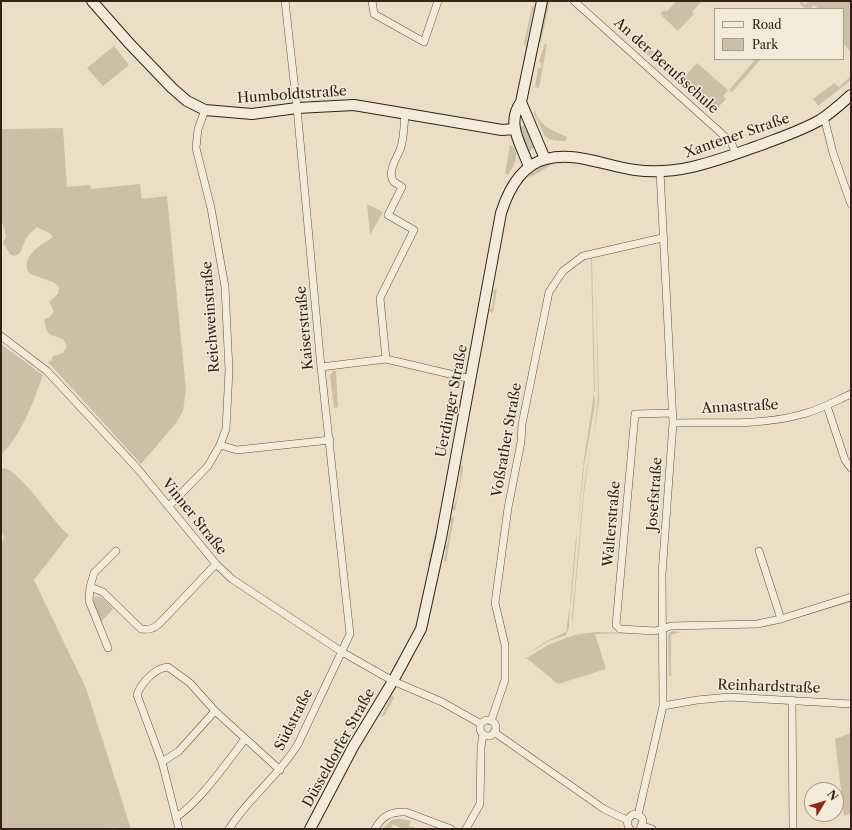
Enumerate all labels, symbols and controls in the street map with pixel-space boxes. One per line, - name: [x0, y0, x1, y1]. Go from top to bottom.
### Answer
- legend: [714, 8, 844, 60]
- street label: An der Berufsschule: [610, 15, 722, 117]
- text: Road: [752, 17, 782, 32]
- text: Park: [752, 37, 778, 52]
- street label: Humboldtstraße: [237, 83, 347, 107]
- street label: Xantener Straße: [682, 110, 792, 162]
- street label: Reichweinstraße: [199, 261, 223, 373]
- street label: Kaiserstraße: [293, 285, 317, 371]
- street label: Uerdinger Straße: [433, 343, 471, 459]
- street label: Voßrather Straße: [489, 382, 525, 498]
- street label: Annastraße: [701, 397, 779, 417]
- street label: Josefstraße: [644, 456, 666, 532]
- street label: Vinner Straße: [158, 475, 230, 559]
- street label: Walterstraße: [600, 480, 624, 568]
- street label: Reinhardstraße: [717, 677, 821, 697]
- street label: Südstraße: [271, 686, 317, 754]
- street label: Düsseldorfer Straße: [299, 686, 379, 810]
- north arrow: [804, 782, 844, 822]
- text: N: [824, 787, 841, 803]

